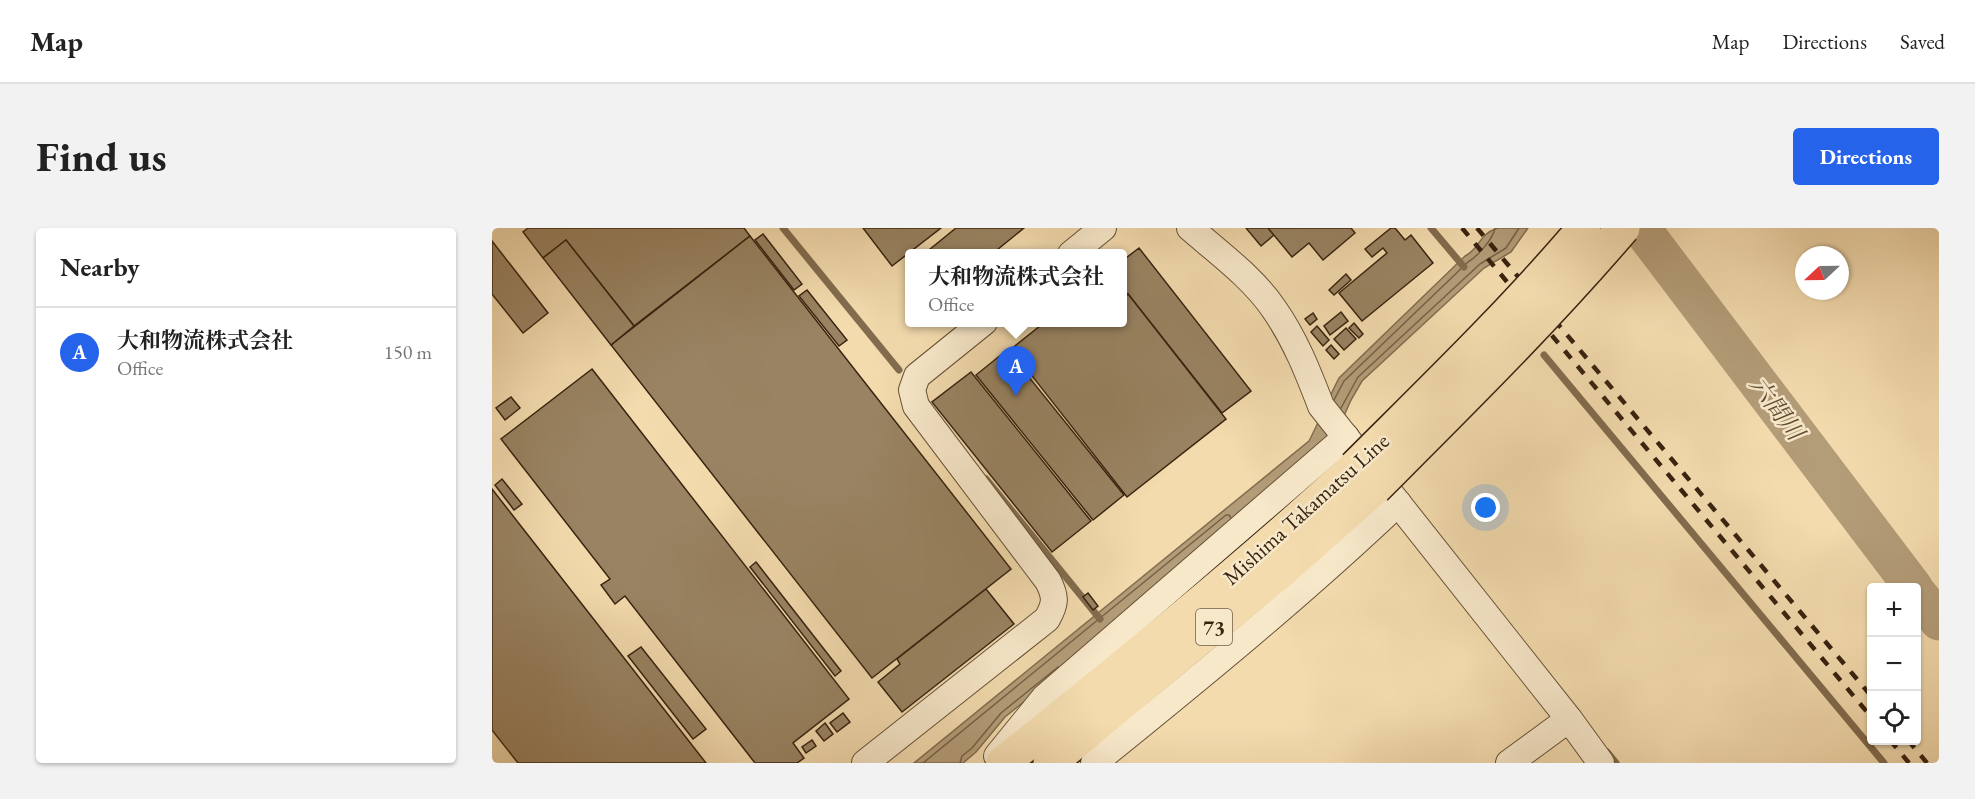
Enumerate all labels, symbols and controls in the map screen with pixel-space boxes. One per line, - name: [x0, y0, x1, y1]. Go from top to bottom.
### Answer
- text: Map: [30, 23, 83, 59]
- text: Map: [1712, 28, 1749, 55]
- text: Directions: [1782, 28, 1867, 55]
- text: Saved: [1900, 28, 1945, 55]
- button: Directions: [1793, 128, 1939, 185]
- text: Find us: [36, 129, 167, 184]
- north arrow: [1795, 246, 1849, 300]
- popup: [905, 249, 1127, 327]
- text: Nearby: [60, 250, 140, 284]
- text: 大和物流株式会社: [928, 262, 1104, 291]
- text: Office: [928, 291, 974, 317]
- text: 大和物流株式会社: [117, 326, 293, 355]
- text: A: [72, 339, 87, 365]
- text: 150 m: [384, 339, 432, 365]
- pin: A: [996, 346, 1036, 396]
- text: Office: [117, 355, 163, 381]
- water label: 六間川: [1743, 370, 1813, 448]
- street label: Mishima Takamatsu Line: [1217, 426, 1396, 591]
- your location: [1471, 493, 1500, 522]
- map controls: [1867, 583, 1921, 745]
- button: +: [1867, 583, 1921, 637]
- road number: 73: [1196, 609, 1232, 645]
- button: −: [1867, 637, 1921, 691]
- button: locate: [1867, 691, 1921, 745]

